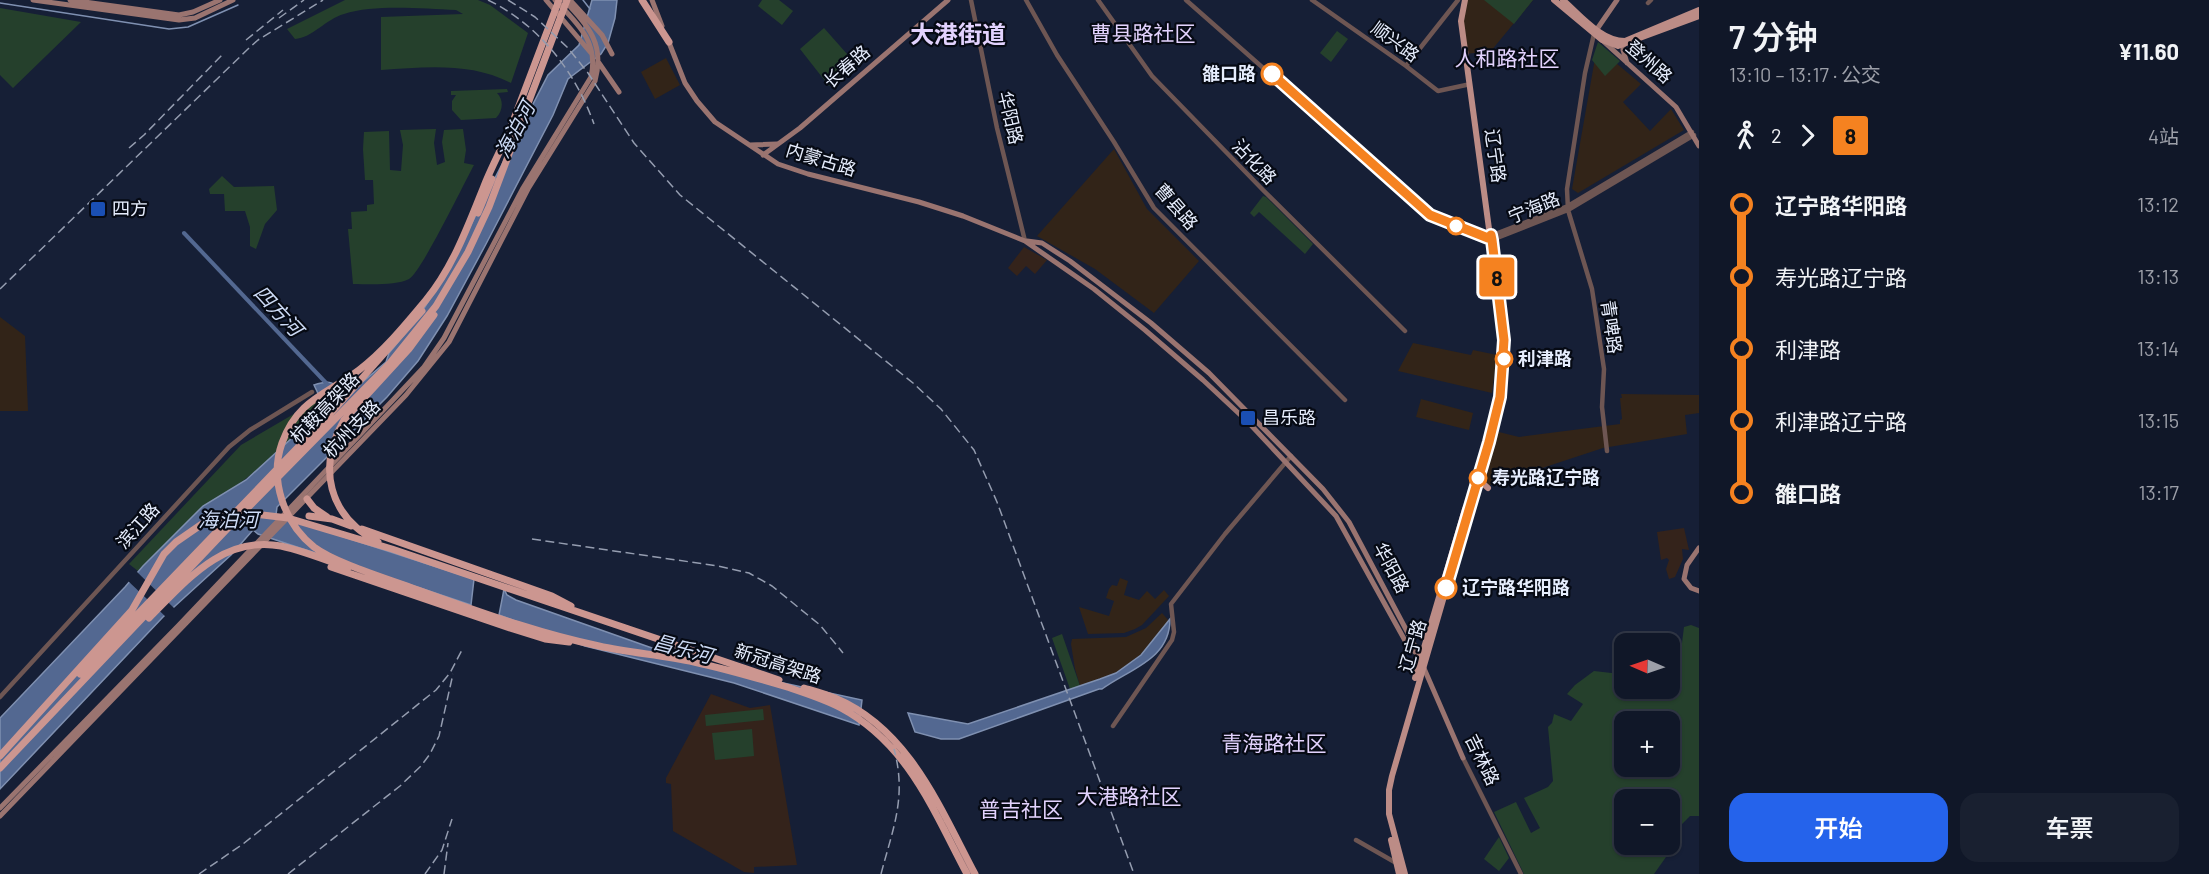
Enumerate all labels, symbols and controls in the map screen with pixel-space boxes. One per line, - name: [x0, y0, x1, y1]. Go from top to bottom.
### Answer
- street label: 顺兴路: [1367, 16, 1424, 66]
- text: 7 分钟: [1729, 16, 1818, 56]
- district label: 大港街道: [910, 19, 1006, 48]
- district label: 曹县路社区: [1091, 20, 1196, 45]
- street label: 登州路: [1622, 35, 1677, 87]
- text: ¥11.60: [2118, 38, 2179, 64]
- street label: 长春路: [819, 40, 874, 92]
- district label: 人和路社区: [1455, 45, 1560, 70]
- place label: 雒口路: [1202, 62, 1256, 84]
- text: 13:10 – 13:17 · 公交: [1729, 62, 1881, 86]
- marker: 雒口路: [1261, 63, 1283, 85]
- street label: 华阳路: [994, 89, 1028, 147]
- water label: 海泊河: [489, 94, 541, 162]
- icon: walk: [1729, 119, 1762, 152]
- icon: forward: [1791, 119, 1824, 152]
- text: 2: [1771, 123, 1782, 147]
- text: 8: [1845, 123, 1856, 148]
- text: 4站: [2148, 124, 2179, 148]
- street label: 辽宁路: [1481, 128, 1511, 184]
- street label: 沾化路: [1228, 134, 1281, 188]
- street label: 内蒙古路: [784, 138, 859, 180]
- street label: 曹县路: [1151, 179, 1203, 234]
- street label: 宁海路: [1504, 187, 1563, 227]
- text: 辽宁路华阳路: [1775, 192, 1907, 218]
- text: 13:12: [2137, 192, 2179, 216]
- place label: 四方: [112, 197, 148, 219]
- marker: 四方: [89, 200, 107, 218]
- unlabelled marker: [1447, 217, 1465, 235]
- line badge: 8: [1478, 258, 1516, 296]
- text: 寿光路辽宁路: [1775, 264, 1907, 290]
- text: 13:13: [2138, 264, 2179, 288]
- text: 8: [1491, 265, 1503, 290]
- water label: 四方河: [249, 280, 311, 343]
- street label: 青啤路: [1597, 299, 1627, 355]
- text: 利津路: [1775, 336, 1841, 362]
- text: 13:14: [2137, 336, 2179, 360]
- place label: 利津路: [1518, 347, 1572, 369]
- marker: 利津路: [1495, 350, 1513, 368]
- street label: 杭鞍高架路: [285, 367, 363, 447]
- street label: 杭州支路: [318, 395, 384, 462]
- place label: 昌乐路: [1262, 406, 1316, 428]
- text: 利津路辽宁路: [1775, 408, 1907, 434]
- text: 13:15: [2138, 408, 2179, 432]
- marker: 昌乐路: [1239, 409, 1257, 427]
- place label: 寿光路辽宁路: [1492, 466, 1600, 488]
- marker: 寿光路辽宁路: [1469, 469, 1487, 487]
- text: 雒口路: [1775, 480, 1841, 506]
- text: 13:17: [2138, 480, 2179, 504]
- street label: 滨江路: [111, 498, 163, 553]
- water label: 海泊河: [198, 507, 262, 531]
- street label: 华阳路: [1369, 539, 1414, 597]
- place label: 辽宁路华阳路: [1462, 576, 1570, 598]
- marker: 辽宁路华阳路: [1435, 577, 1457, 599]
- street label: 辽宁路: [1394, 617, 1430, 675]
- water label: 昌乐河: [651, 629, 719, 668]
- north arrow: [1614, 633, 1680, 699]
- map controls: [1614, 633, 1680, 855]
- street label: 新冠高架路: [732, 639, 825, 687]
- button: +: [1614, 711, 1680, 777]
- district label: 青海路社区: [1222, 730, 1327, 755]
- street label: 吉林路: [1461, 730, 1505, 789]
- district label: 大港路社区: [1077, 783, 1182, 808]
- button: −: [1614, 789, 1680, 855]
- button: 开始: [1729, 793, 1948, 862]
- button: 车票: [1960, 793, 2179, 862]
- district label: 普吉社区: [979, 796, 1063, 821]

